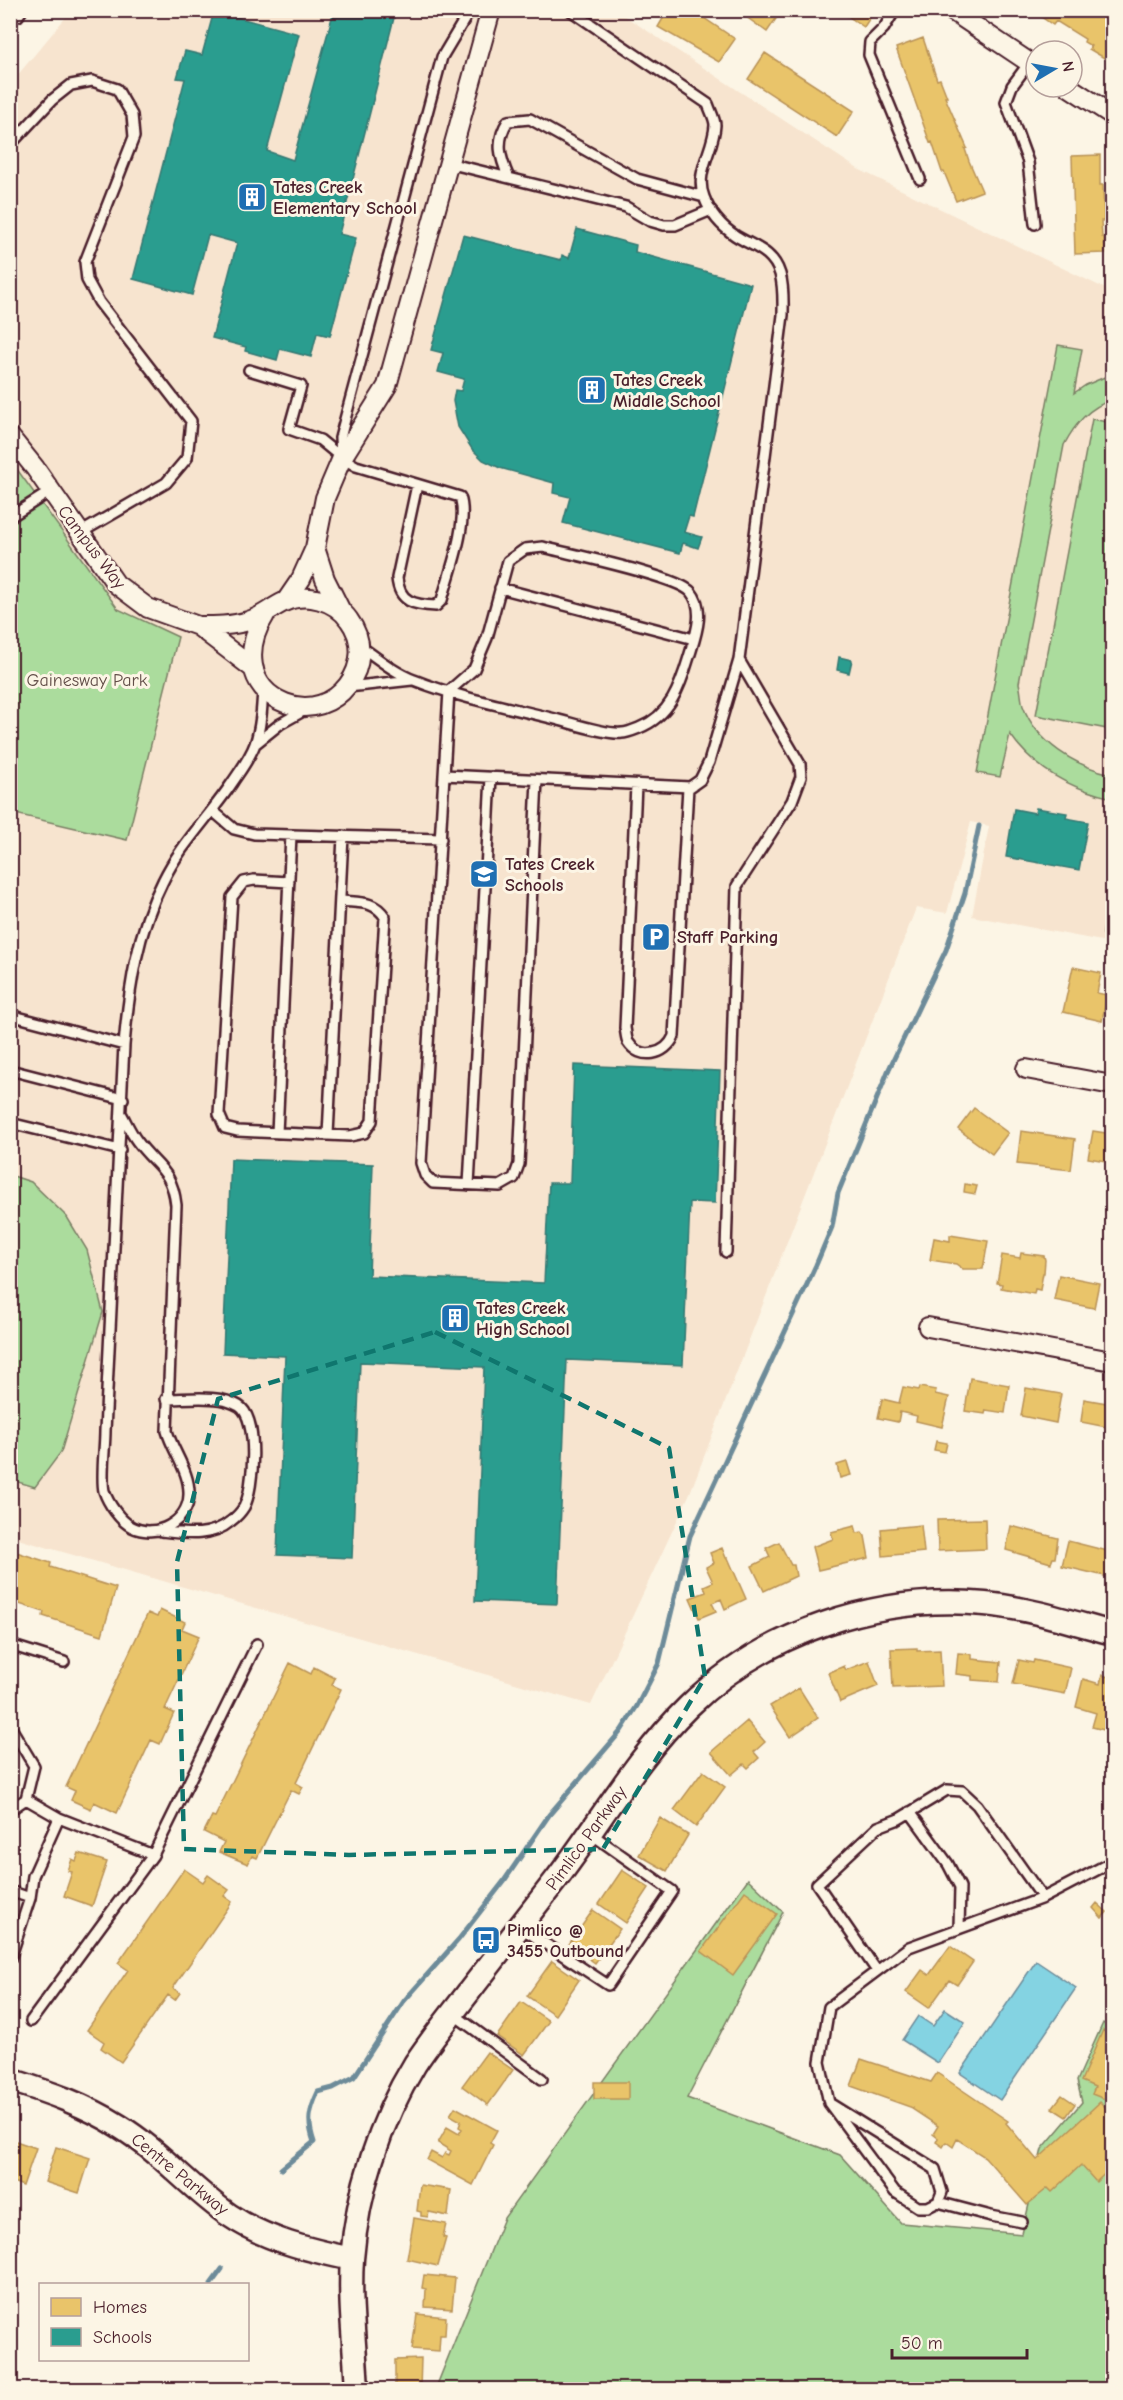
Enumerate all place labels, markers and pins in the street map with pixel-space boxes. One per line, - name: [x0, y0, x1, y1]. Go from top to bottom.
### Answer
- place label: Tates Creek Elementary School: [273, 177, 417, 219]
- building icon: Tates Creek Elementary School: [236, 181, 268, 213]
- place label: Tates Creek Middle School: [613, 370, 721, 412]
- building icon: Tates Creek Middle School: [576, 374, 608, 406]
- place label: Tates Creek Schools: [505, 854, 595, 896]
- school or university icon: Tates Creek Schools: [468, 858, 500, 890]
- parking icon: Staff Parking: [640, 921, 672, 953]
- place label: Staff Parking: [677, 927, 779, 948]
- place label: Tates Creek High School: [476, 1298, 570, 1340]
- building icon: Tates Creek High School: [439, 1302, 471, 1334]
- place label: Pimlico @ 3455 Outbound: [507, 1920, 624, 1962]
- bus stop icon: Pimlico @ 3455 Outbound: [470, 1924, 502, 1956]

